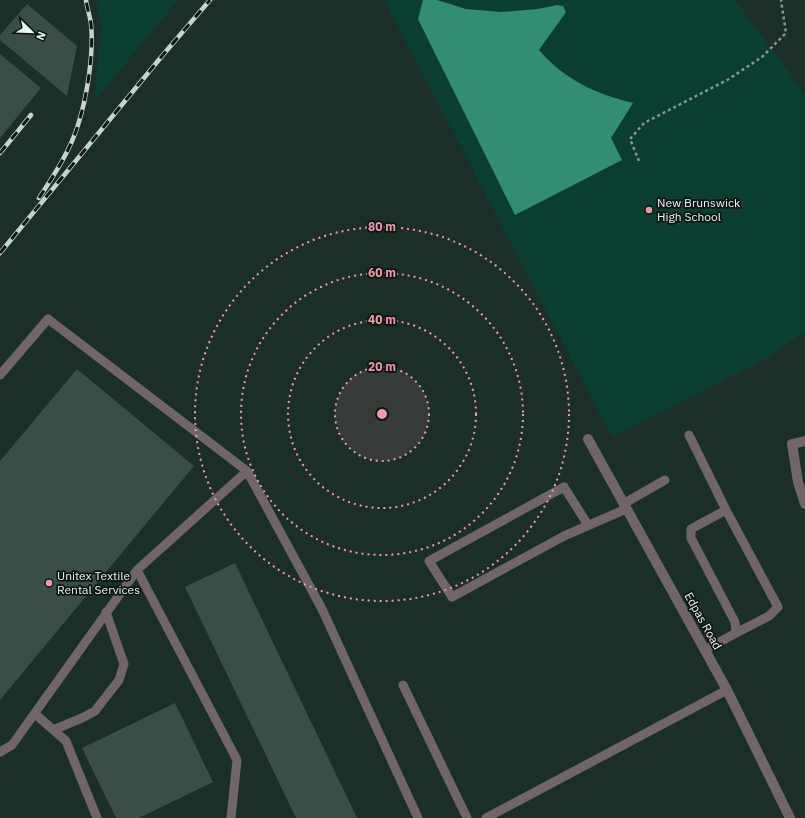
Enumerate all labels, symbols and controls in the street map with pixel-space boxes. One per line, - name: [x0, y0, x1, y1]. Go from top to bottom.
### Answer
- north arrow: [12, 12, 52, 52]
- text: N: [33, 30, 49, 42]
- place label: New Brunswick High School: [657, 195, 741, 224]
- marker: New Brunswick High School: [644, 205, 654, 215]
- text: 80 m: [368, 219, 396, 234]
- text: 60 m: [368, 265, 396, 280]
- text: 40 m: [368, 312, 396, 327]
- text: 20 m: [368, 359, 396, 374]
- centre of rings: [375, 407, 389, 421]
- place label: Unitex Textile Rental Services: [57, 568, 140, 597]
- marker: Unitex Textile Rental Services: [44, 578, 54, 588]
- street label: Edpas Road: [681, 589, 725, 652]

